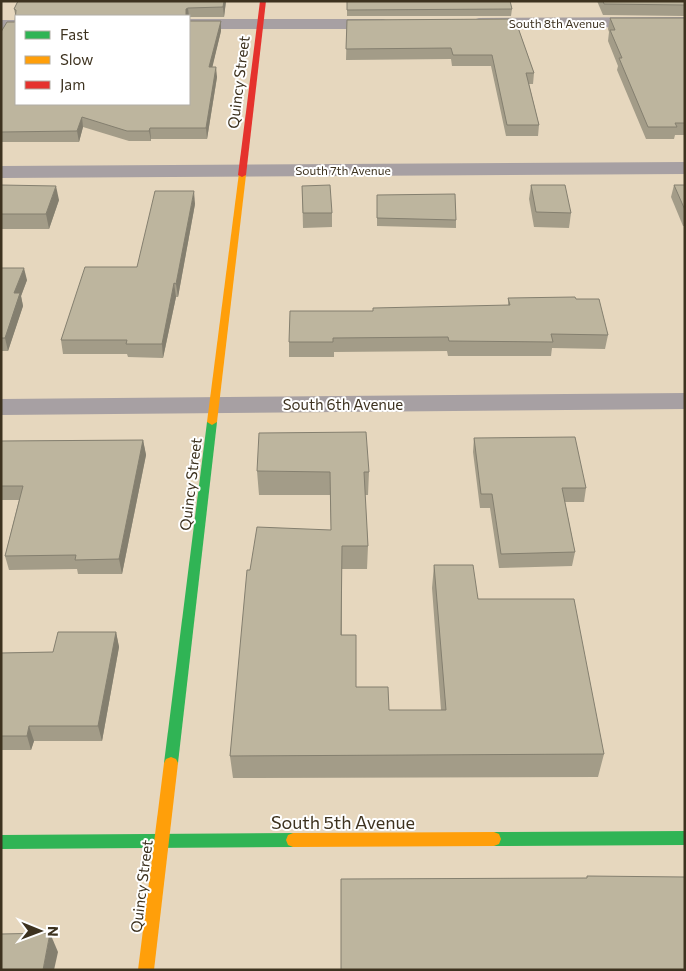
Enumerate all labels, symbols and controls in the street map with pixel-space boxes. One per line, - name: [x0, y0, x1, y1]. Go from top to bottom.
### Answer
- legend: [15, 15, 190, 105]
- street label: South 8th Avenue: [509, 16, 605, 30]
- text: Fast: [60, 25, 89, 43]
- street label: Quincy Street: [223, 34, 253, 130]
- text: Slow: [60, 50, 93, 68]
- text: Jam: [60, 75, 85, 93]
- street label: South 7th Avenue: [295, 163, 391, 177]
- street label: South 6th Avenue: [283, 395, 403, 413]
- street label: Quincy Street: [175, 436, 205, 532]
- street label: South 5th Avenue: [271, 811, 415, 833]
- street label: Quincy Street: [126, 838, 156, 934]
- north arrow: [15, 906, 65, 956]
- text: N: [45, 926, 62, 937]

